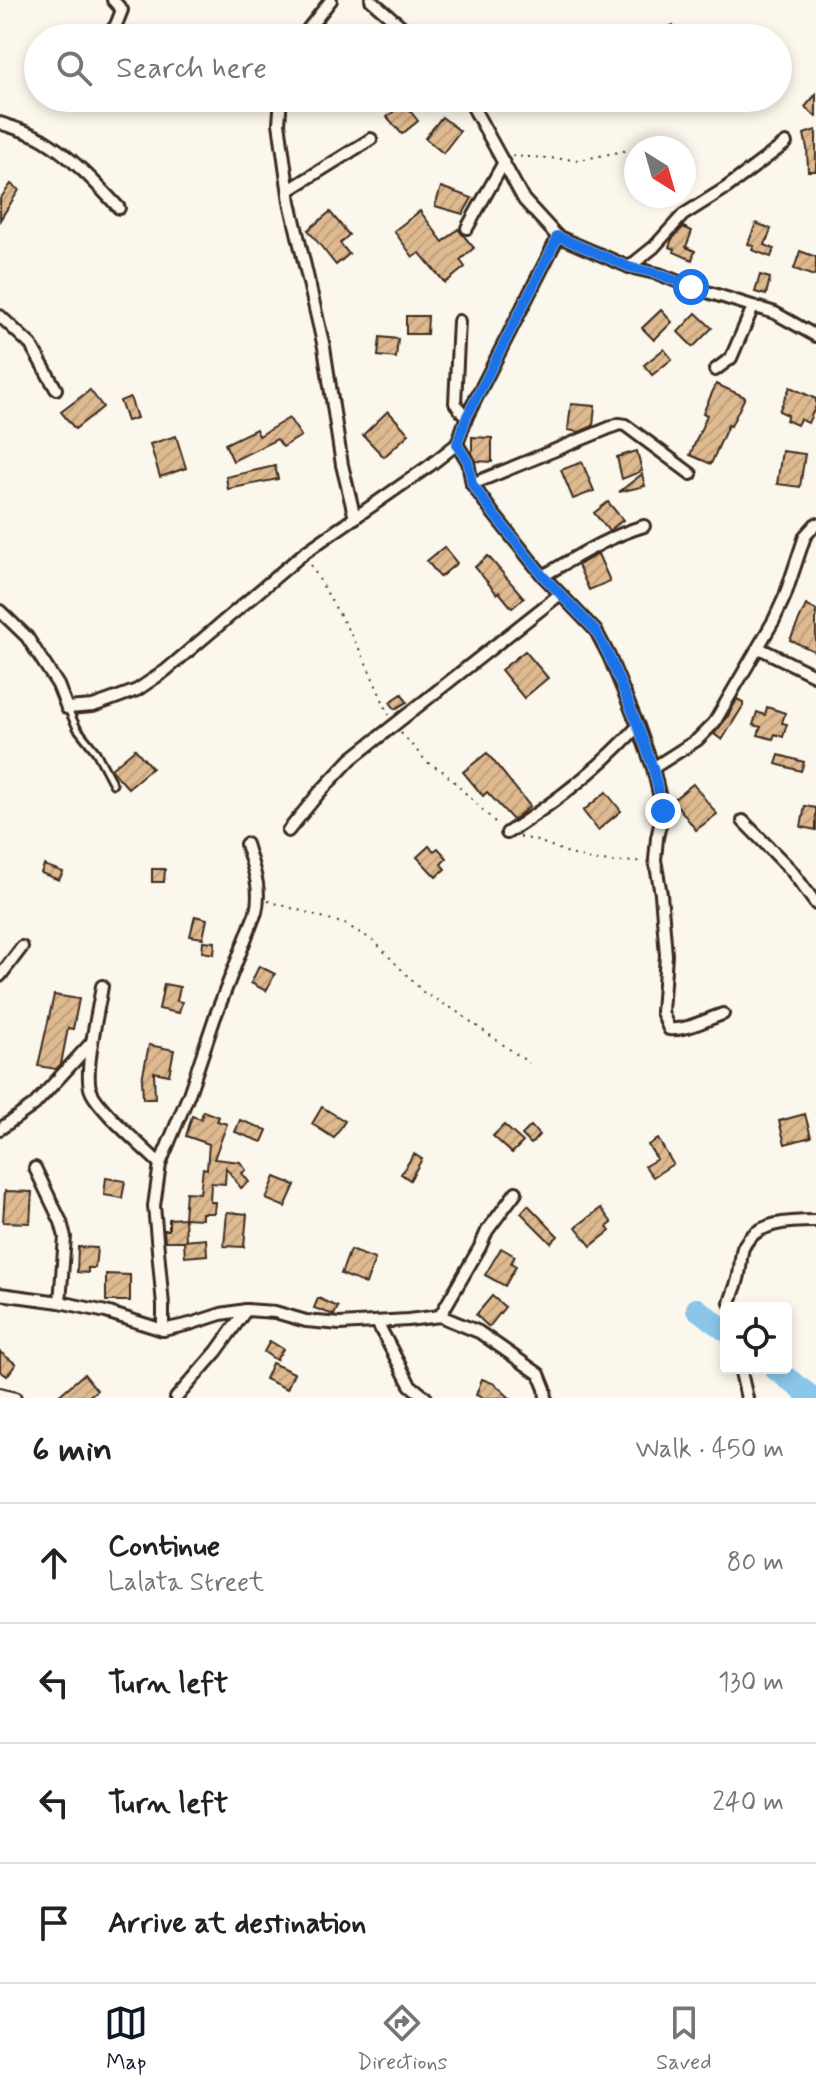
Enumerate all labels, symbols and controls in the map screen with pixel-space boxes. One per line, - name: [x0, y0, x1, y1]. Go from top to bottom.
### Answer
- search box: [24, 24, 792, 112]
- icon: search: [52, 46, 96, 90]
- text: Search here: [116, 49, 267, 88]
- north arrow: [624, 136, 696, 208]
- route start: [673, 269, 709, 305]
- route end: [645, 793, 681, 829]
- map controls: [720, 1302, 792, 1374]
- button: locate: [720, 1302, 792, 1374]
- text: 6 min: [32, 1428, 112, 1473]
- text: Walk · 450 m: [635, 1433, 784, 1467]
- text: Continue: [108, 1527, 220, 1566]
- icon: ahead: [32, 1541, 76, 1585]
- text: 80 m: [727, 1546, 784, 1580]
- text: Lalata Street: [108, 1566, 264, 1600]
- icon: left: [32, 1661, 76, 1705]
- text: Turn left: [108, 1664, 228, 1703]
- text: 130 m: [718, 1666, 784, 1700]
- icon: left: [32, 1781, 76, 1825]
- text: Turn left: [108, 1784, 228, 1823]
- text: 240 m: [712, 1786, 784, 1820]
- icon: arrive: [32, 1901, 76, 1945]
- text: Arrive at destination: [108, 1904, 366, 1943]
- tab: Map: [104, 2001, 148, 2077]
- tab: Directions: [357, 2001, 447, 2077]
- tab: Saved: [656, 2001, 712, 2077]

